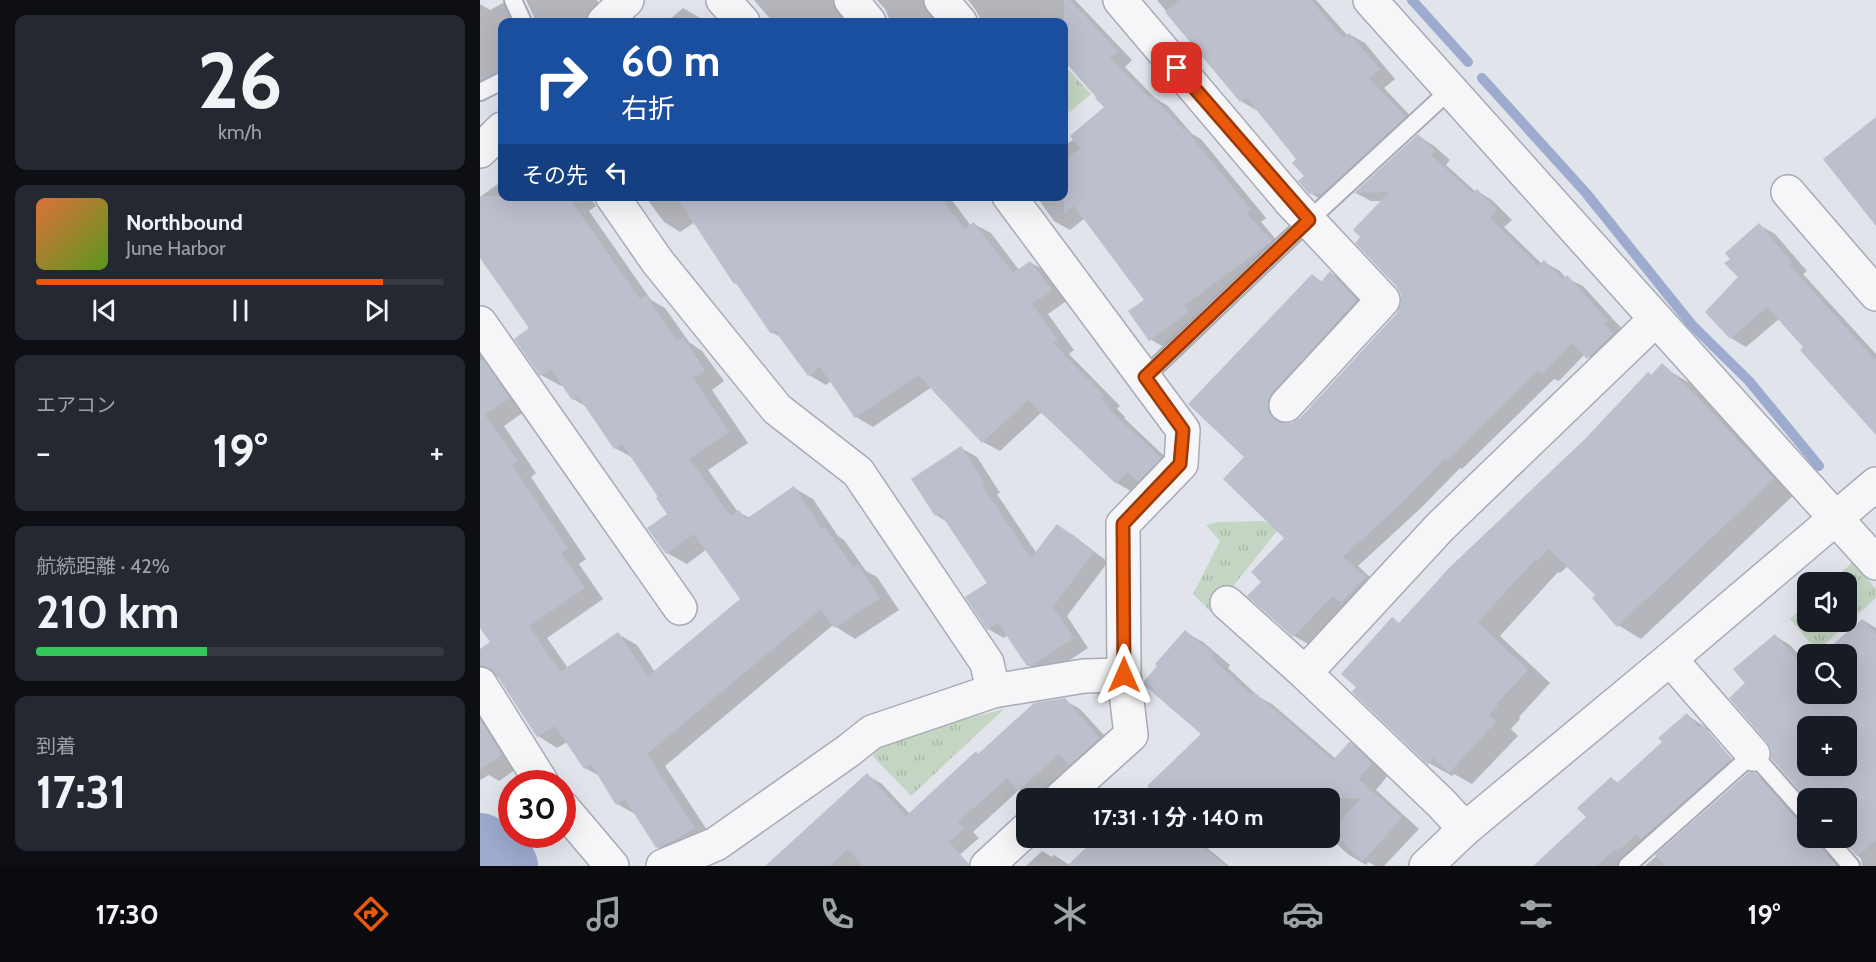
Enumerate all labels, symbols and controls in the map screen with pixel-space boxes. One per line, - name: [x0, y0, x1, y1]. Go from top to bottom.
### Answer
- text: 26: [197, 33, 283, 128]
- text: 60 m: [621, 35, 720, 87]
- icon: right: [522, 42, 600, 120]
- pin: [1151, 42, 1202, 93]
- icon: arrive: [1160, 51, 1193, 84]
- text: 右折: [621, 92, 675, 125]
- text: km/h: [218, 120, 262, 144]
- icon: left: [600, 156, 633, 189]
- text: その先: [522, 162, 588, 189]
- text: Northbound: [126, 209, 243, 236]
- text: June Harbor: [126, 236, 226, 260]
- icon: previous: [88, 294, 121, 327]
- icon: pause: [224, 294, 257, 327]
- icon: next: [360, 294, 393, 327]
- text: エアコン: [36, 393, 116, 417]
- text: 19°: [213, 424, 267, 478]
- text: −: [36, 432, 51, 472]
- text: +: [429, 432, 444, 472]
- text: 航続距離 · 42%: [36, 554, 170, 578]
- map controls: [1797, 572, 1857, 848]
- button: sound: [1797, 572, 1857, 632]
- text: 210 km: [36, 585, 179, 639]
- position arrow: [1092, 643, 1156, 707]
- button: search: [1797, 644, 1857, 704]
- button: +: [1797, 716, 1857, 776]
- text: 到着: [36, 734, 76, 758]
- text: 17:31: [36, 765, 126, 819]
- speed limit sign: 30: [498, 770, 576, 848]
- button: −: [1797, 788, 1857, 848]
- text: 17:31 · 1 分 · 140 m: [1093, 804, 1263, 831]
- icon: directions: [350, 893, 392, 935]
- icon: music: [583, 893, 625, 935]
- icon: phone: [816, 893, 858, 935]
- icon: climate: [1049, 893, 1091, 935]
- icon: car: [1282, 893, 1324, 935]
- icon: filters: [1515, 893, 1557, 935]
- text: 17:30: [95, 898, 159, 931]
- text: 19°: [1747, 898, 1780, 931]

